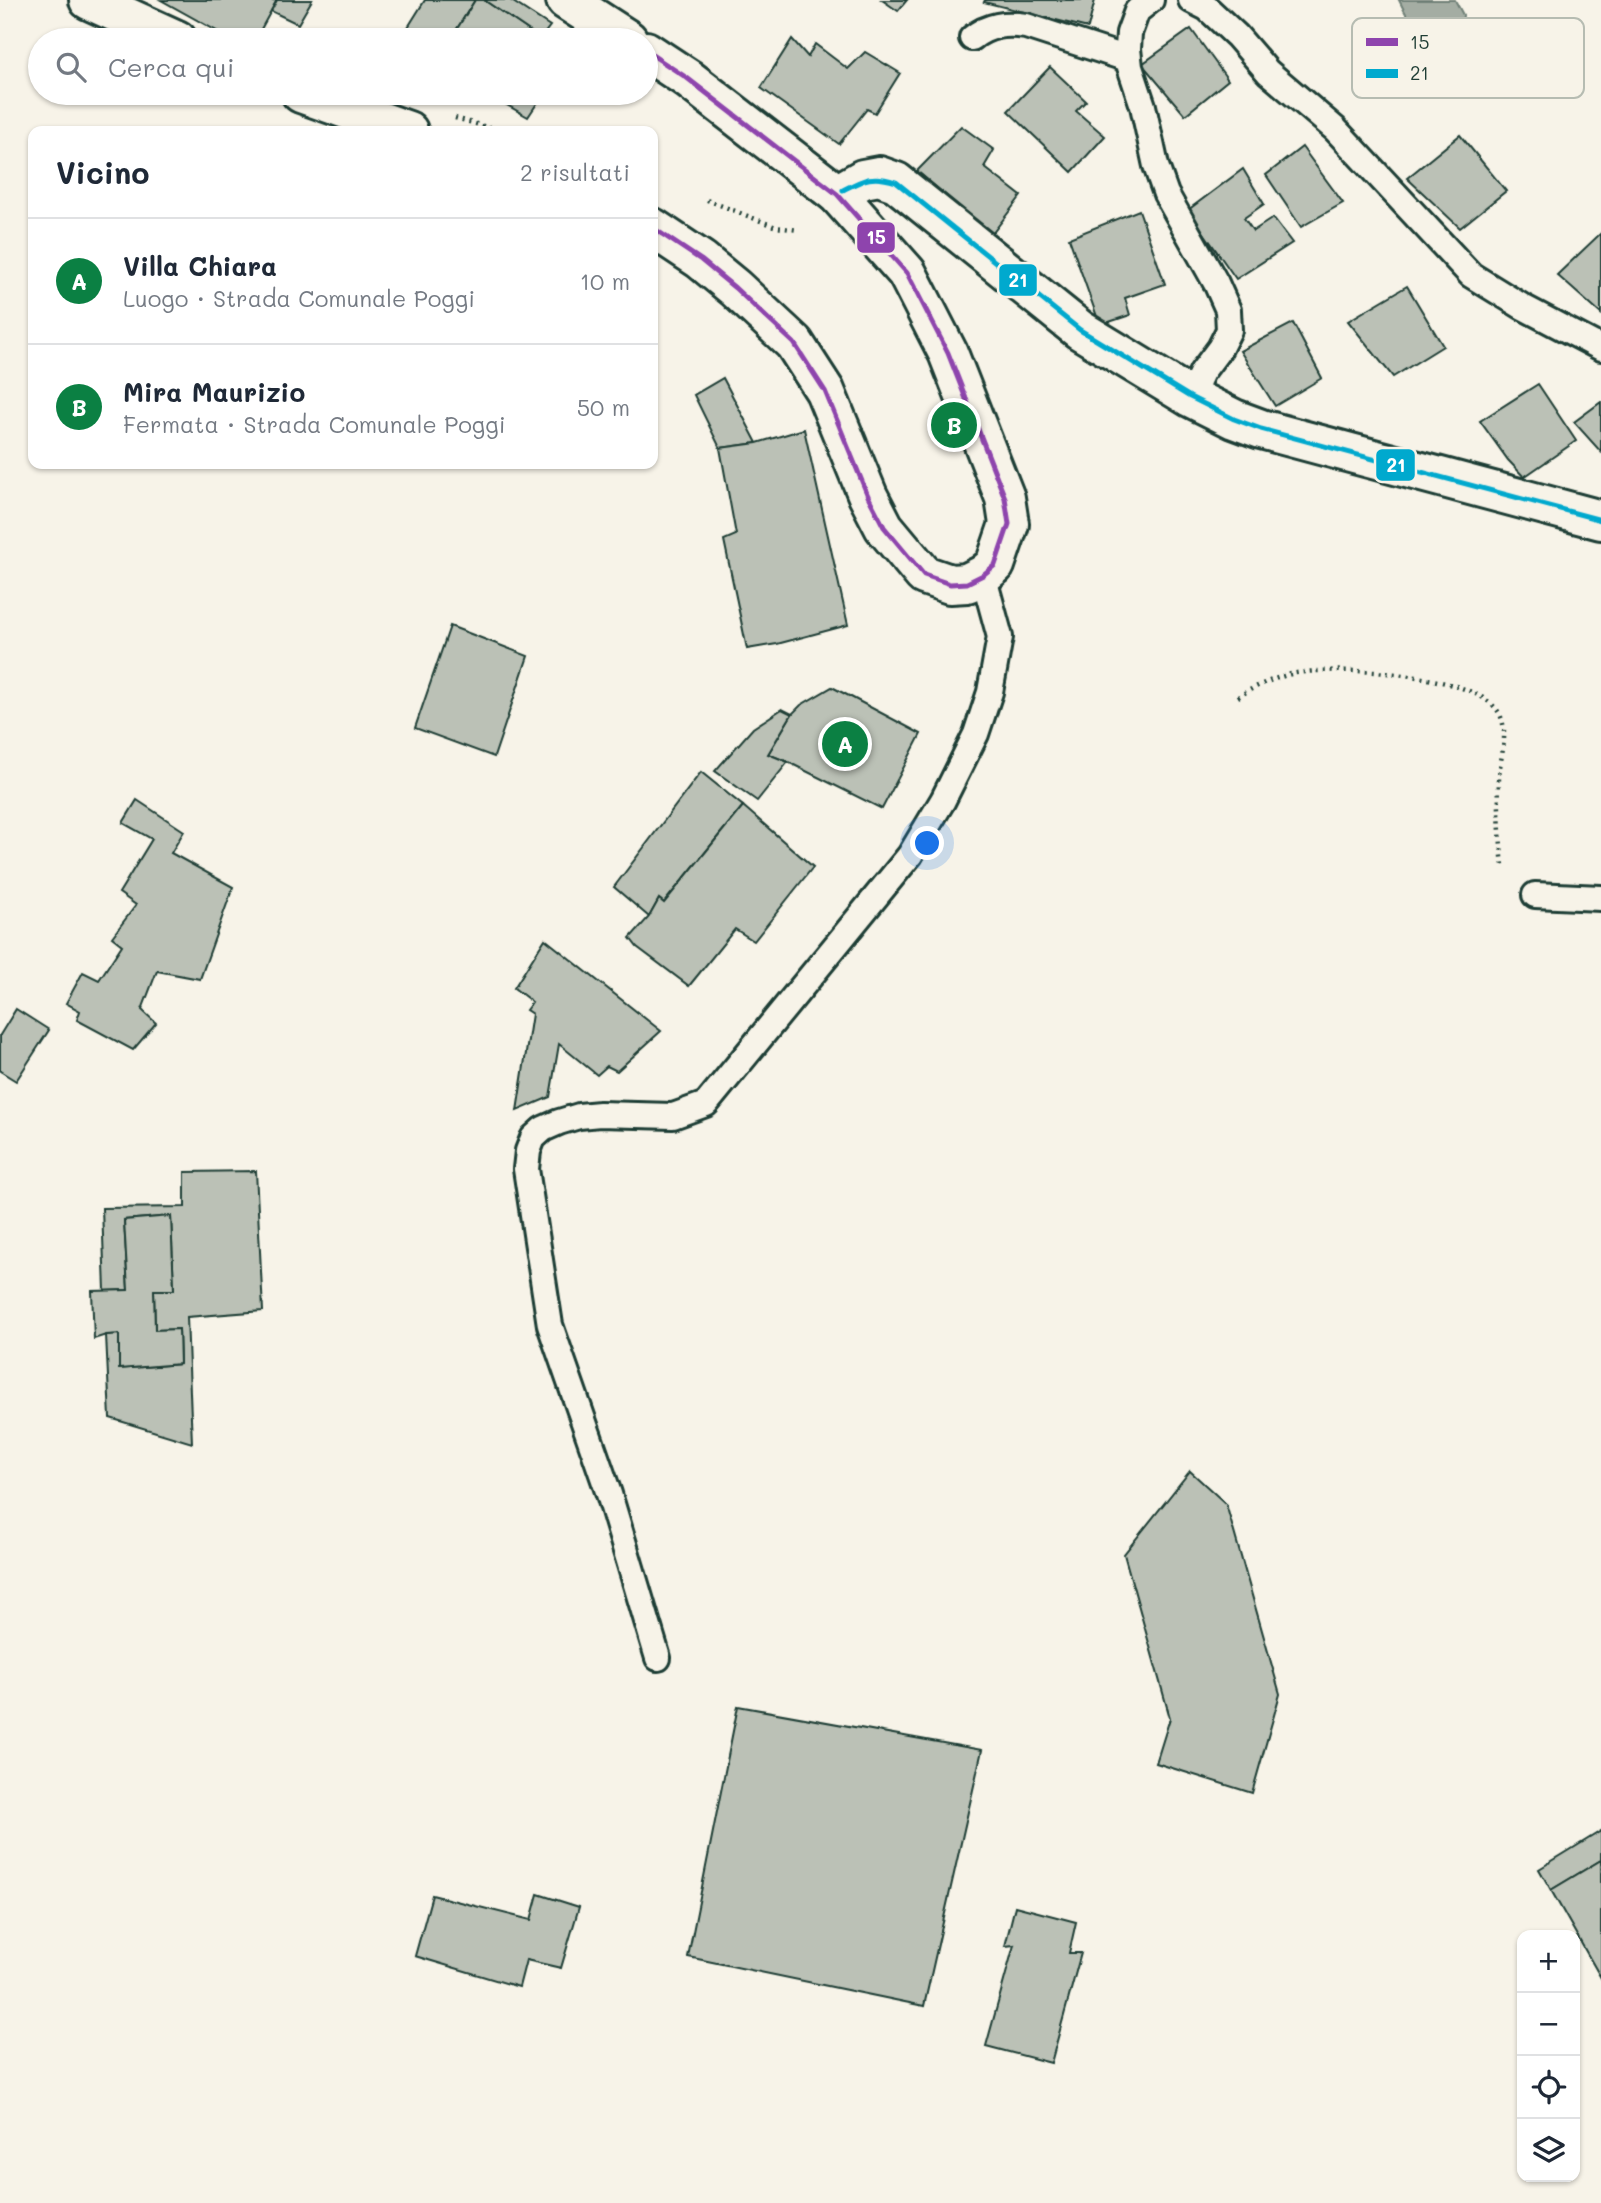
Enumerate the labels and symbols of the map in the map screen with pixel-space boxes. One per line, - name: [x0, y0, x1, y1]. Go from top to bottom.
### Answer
- legend: [1352, 18, 1584, 98]
- text: 15: [1410, 29, 1430, 54]
- text: 21: [1410, 60, 1429, 85]
- line badge: 15: [856, 221, 896, 254]
- text: 15: [866, 224, 886, 249]
- line badge: 21: [998, 263, 1038, 297]
- text: 21: [1008, 267, 1028, 292]
- pin: B: [931, 399, 977, 451]
- line badge: 21: [1375, 448, 1416, 482]
- text: 21: [1386, 452, 1406, 477]
- pin: A: [822, 718, 868, 770]
- your location: [910, 826, 944, 860]

